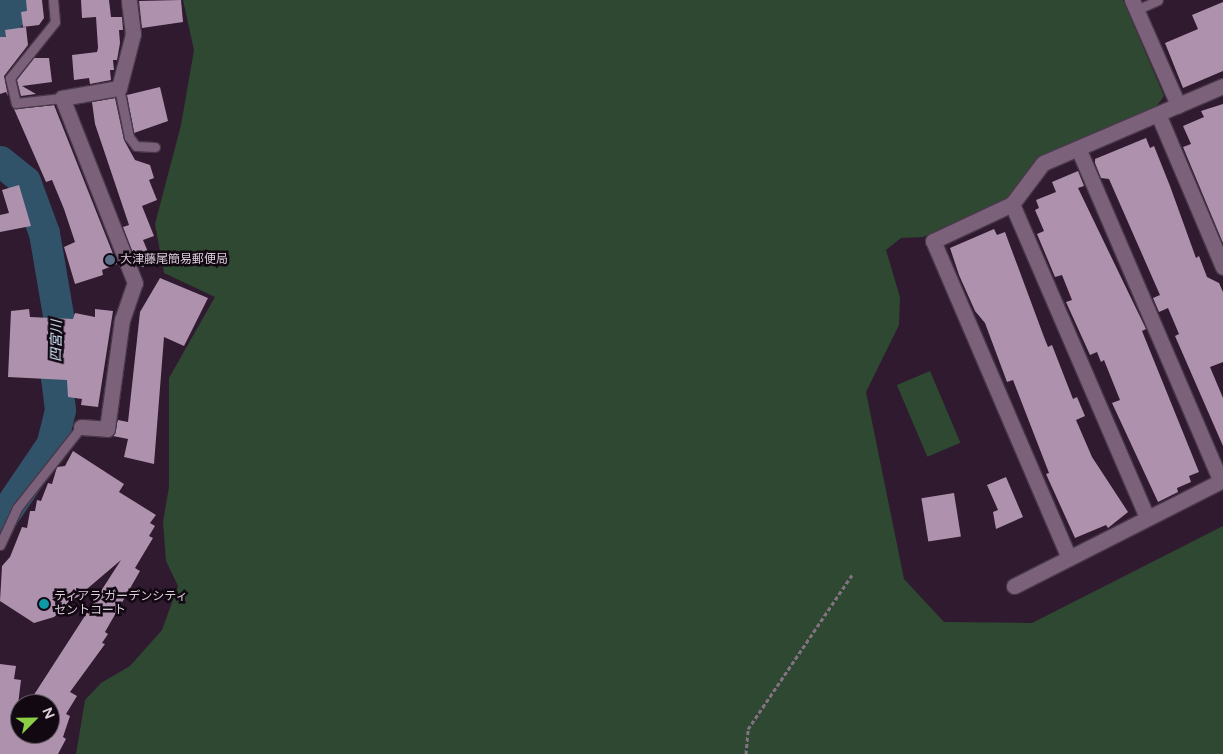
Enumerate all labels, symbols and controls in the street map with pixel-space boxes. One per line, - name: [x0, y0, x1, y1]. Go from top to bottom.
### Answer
- place label: 大津藤尾簡易郵便局: [120, 253, 228, 267]
- marker: 大津藤尾簡易郵便局: [104, 254, 116, 266]
- water label: 四宮川: [48, 320, 66, 362]
- place label: ティアラ ガーデンシティ セントコート: [54, 590, 189, 618]
- marker: ティアラ ガーデンシティ セントコート: [38, 598, 50, 610]
- north arrow: [10, 694, 60, 744]
- text: N: [38, 705, 58, 722]

